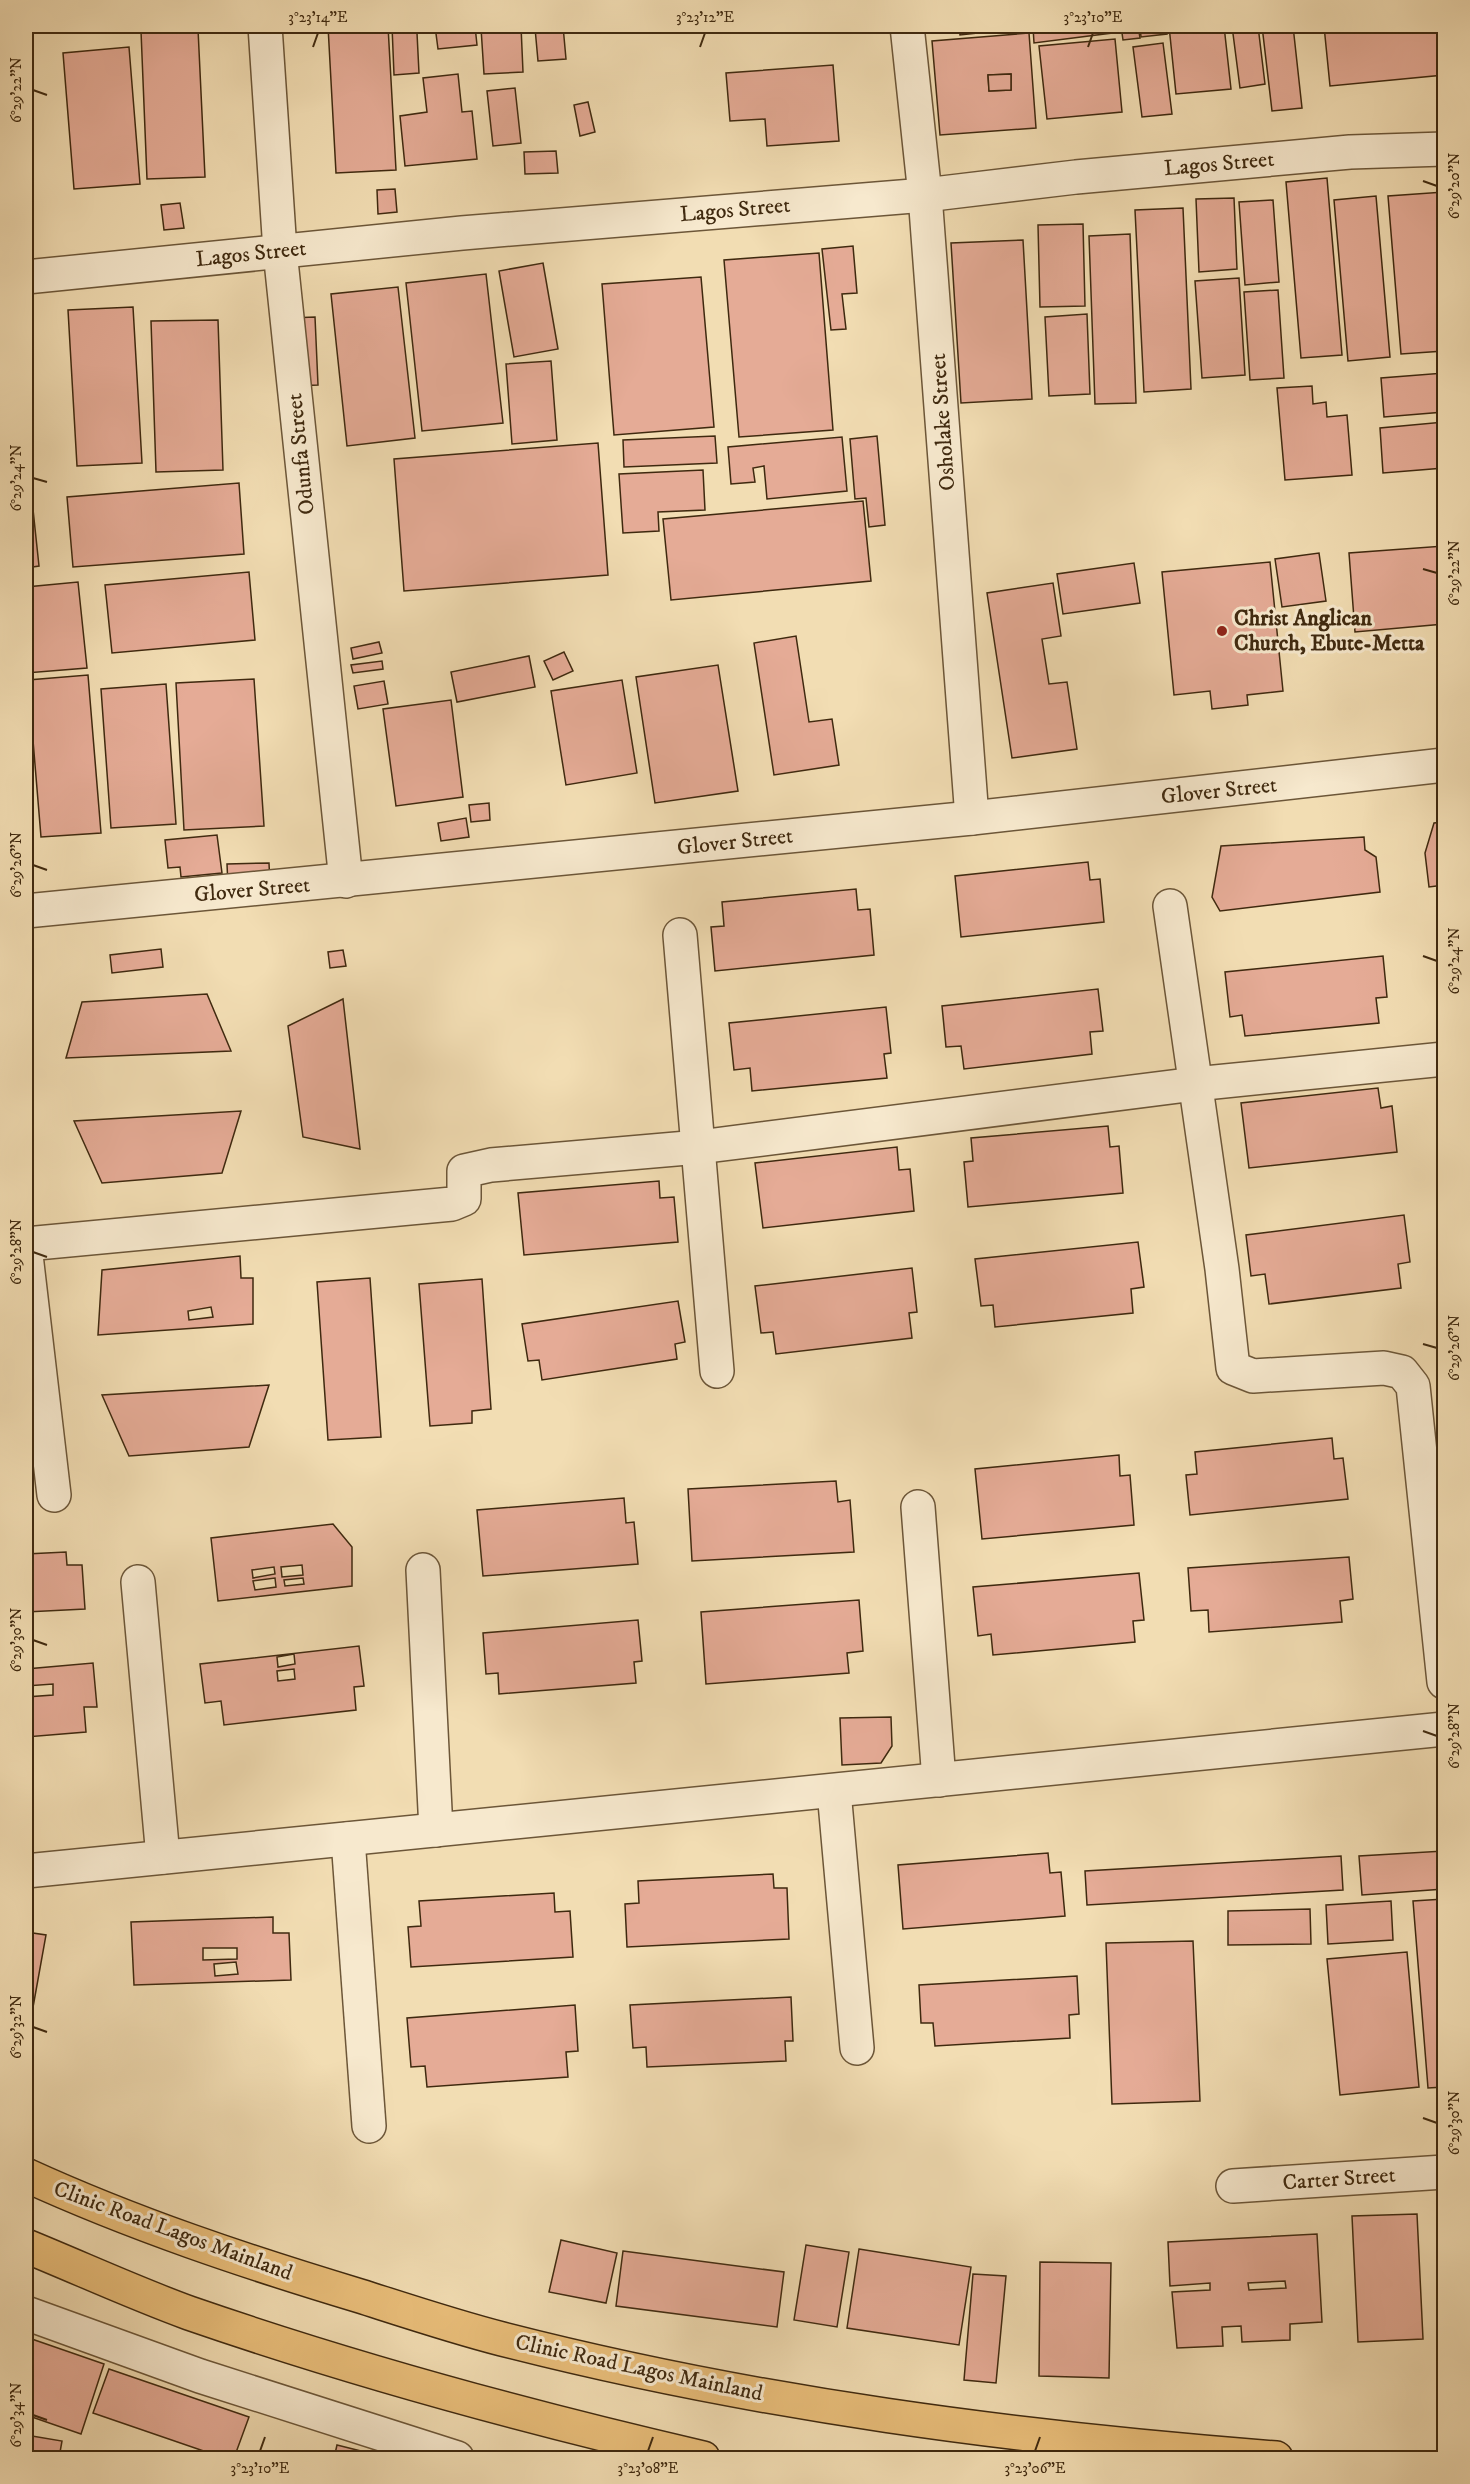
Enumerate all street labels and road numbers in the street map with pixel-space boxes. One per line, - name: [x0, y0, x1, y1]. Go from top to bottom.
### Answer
- street label: Lagos Street: [1163, 146, 1275, 182]
- street label: Lagos Street: [679, 192, 791, 228]
- street label: Lagos Street: [195, 235, 307, 273]
- street label: Osholake Street: [925, 352, 961, 492]
- street label: Odunfa Street: [281, 392, 321, 516]
- street label: Glover Street: [1160, 771, 1278, 811]
- street label: Glover Street: [676, 822, 794, 862]
- street label: Glover Street: [193, 871, 311, 909]
- street label: Carter Street: [1282, 2162, 1396, 2196]
- street label: Clinic Road Lagos Mainland: [50, 2175, 296, 2287]
- street label: Clinic Road Lagos Mainland: [513, 2329, 765, 2407]

